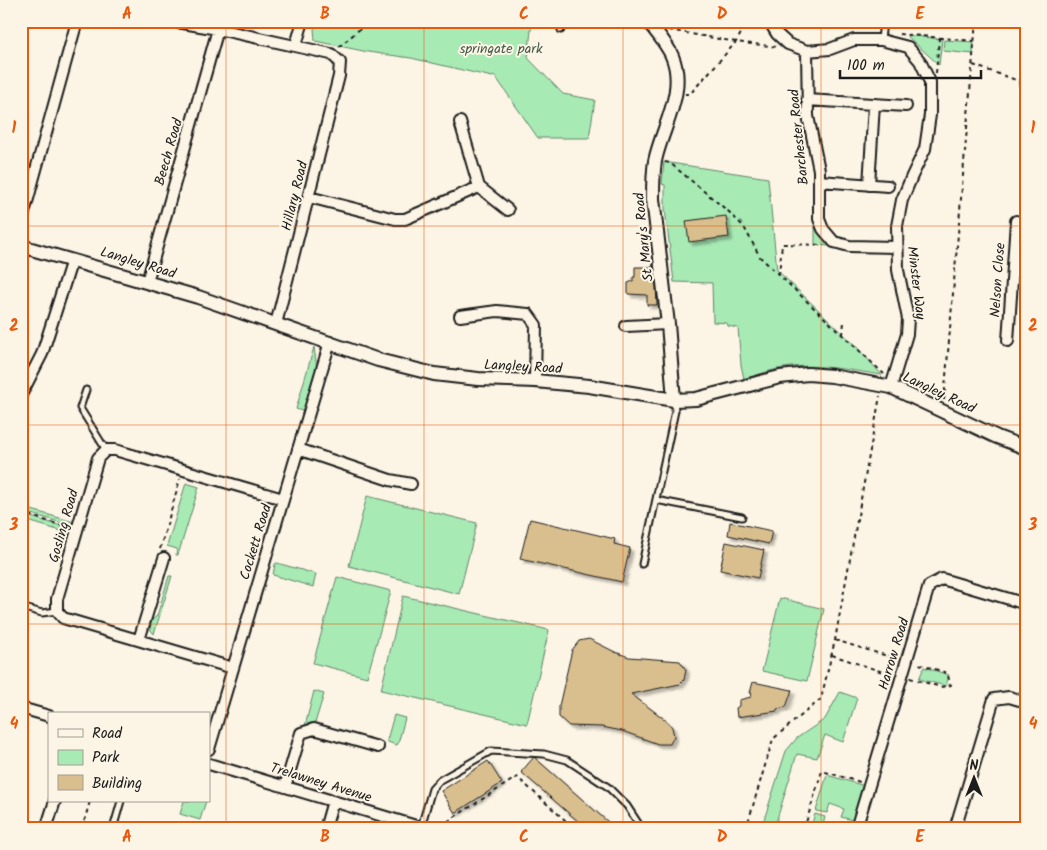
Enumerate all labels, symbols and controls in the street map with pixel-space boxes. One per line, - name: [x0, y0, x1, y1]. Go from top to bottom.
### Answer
- text: A: [122, 2, 132, 27]
- text: B: [320, 2, 330, 27]
- text: C: [519, 2, 529, 27]
- text: D: [717, 2, 728, 27]
- text: E: [916, 2, 926, 27]
- park label: springate park: [459, 38, 543, 60]
- scale bar: [840, 48, 981, 80]
- text: 100 m: [847, 54, 885, 78]
- street label: Barchester Road: [783, 87, 815, 186]
- street label: Beech Road: [149, 115, 189, 188]
- text: 1: [12, 116, 17, 141]
- text: 1: [1031, 116, 1036, 141]
- street label: Hillary Road: [276, 158, 315, 233]
- street label: St Mary's Road: [628, 191, 660, 282]
- street label: Langley Road: [97, 241, 180, 285]
- street label: Nelson Close: [984, 241, 1012, 318]
- street label: Minster Way: [901, 245, 931, 321]
- text: 2: [9, 314, 19, 339]
- text: 2: [1028, 314, 1038, 339]
- street label: Langley Road: [483, 354, 564, 380]
- street label: Langley Road: [899, 366, 980, 420]
- street label: Gosling Road: [43, 486, 85, 565]
- street label: Cockett Road: [234, 500, 278, 583]
- text: 3: [9, 513, 19, 538]
- text: 3: [1028, 513, 1038, 538]
- street label: Harrow Road: [873, 614, 916, 693]
- text: 4: [10, 712, 19, 737]
- legend: [48, 712, 210, 802]
- text: 4: [1029, 712, 1038, 737]
- text: Road: [92, 722, 123, 746]
- text: Park: [92, 746, 120, 770]
- north arrow: [950, 752, 1000, 802]
- text: N: [970, 755, 979, 777]
- street label: Trelawney Avenue: [268, 757, 375, 809]
- text: Building: [92, 772, 142, 796]
- text: A: [122, 825, 132, 850]
- text: B: [320, 825, 330, 850]
- text: C: [519, 825, 529, 850]
- text: D: [717, 825, 728, 850]
- text: E: [916, 825, 926, 850]

